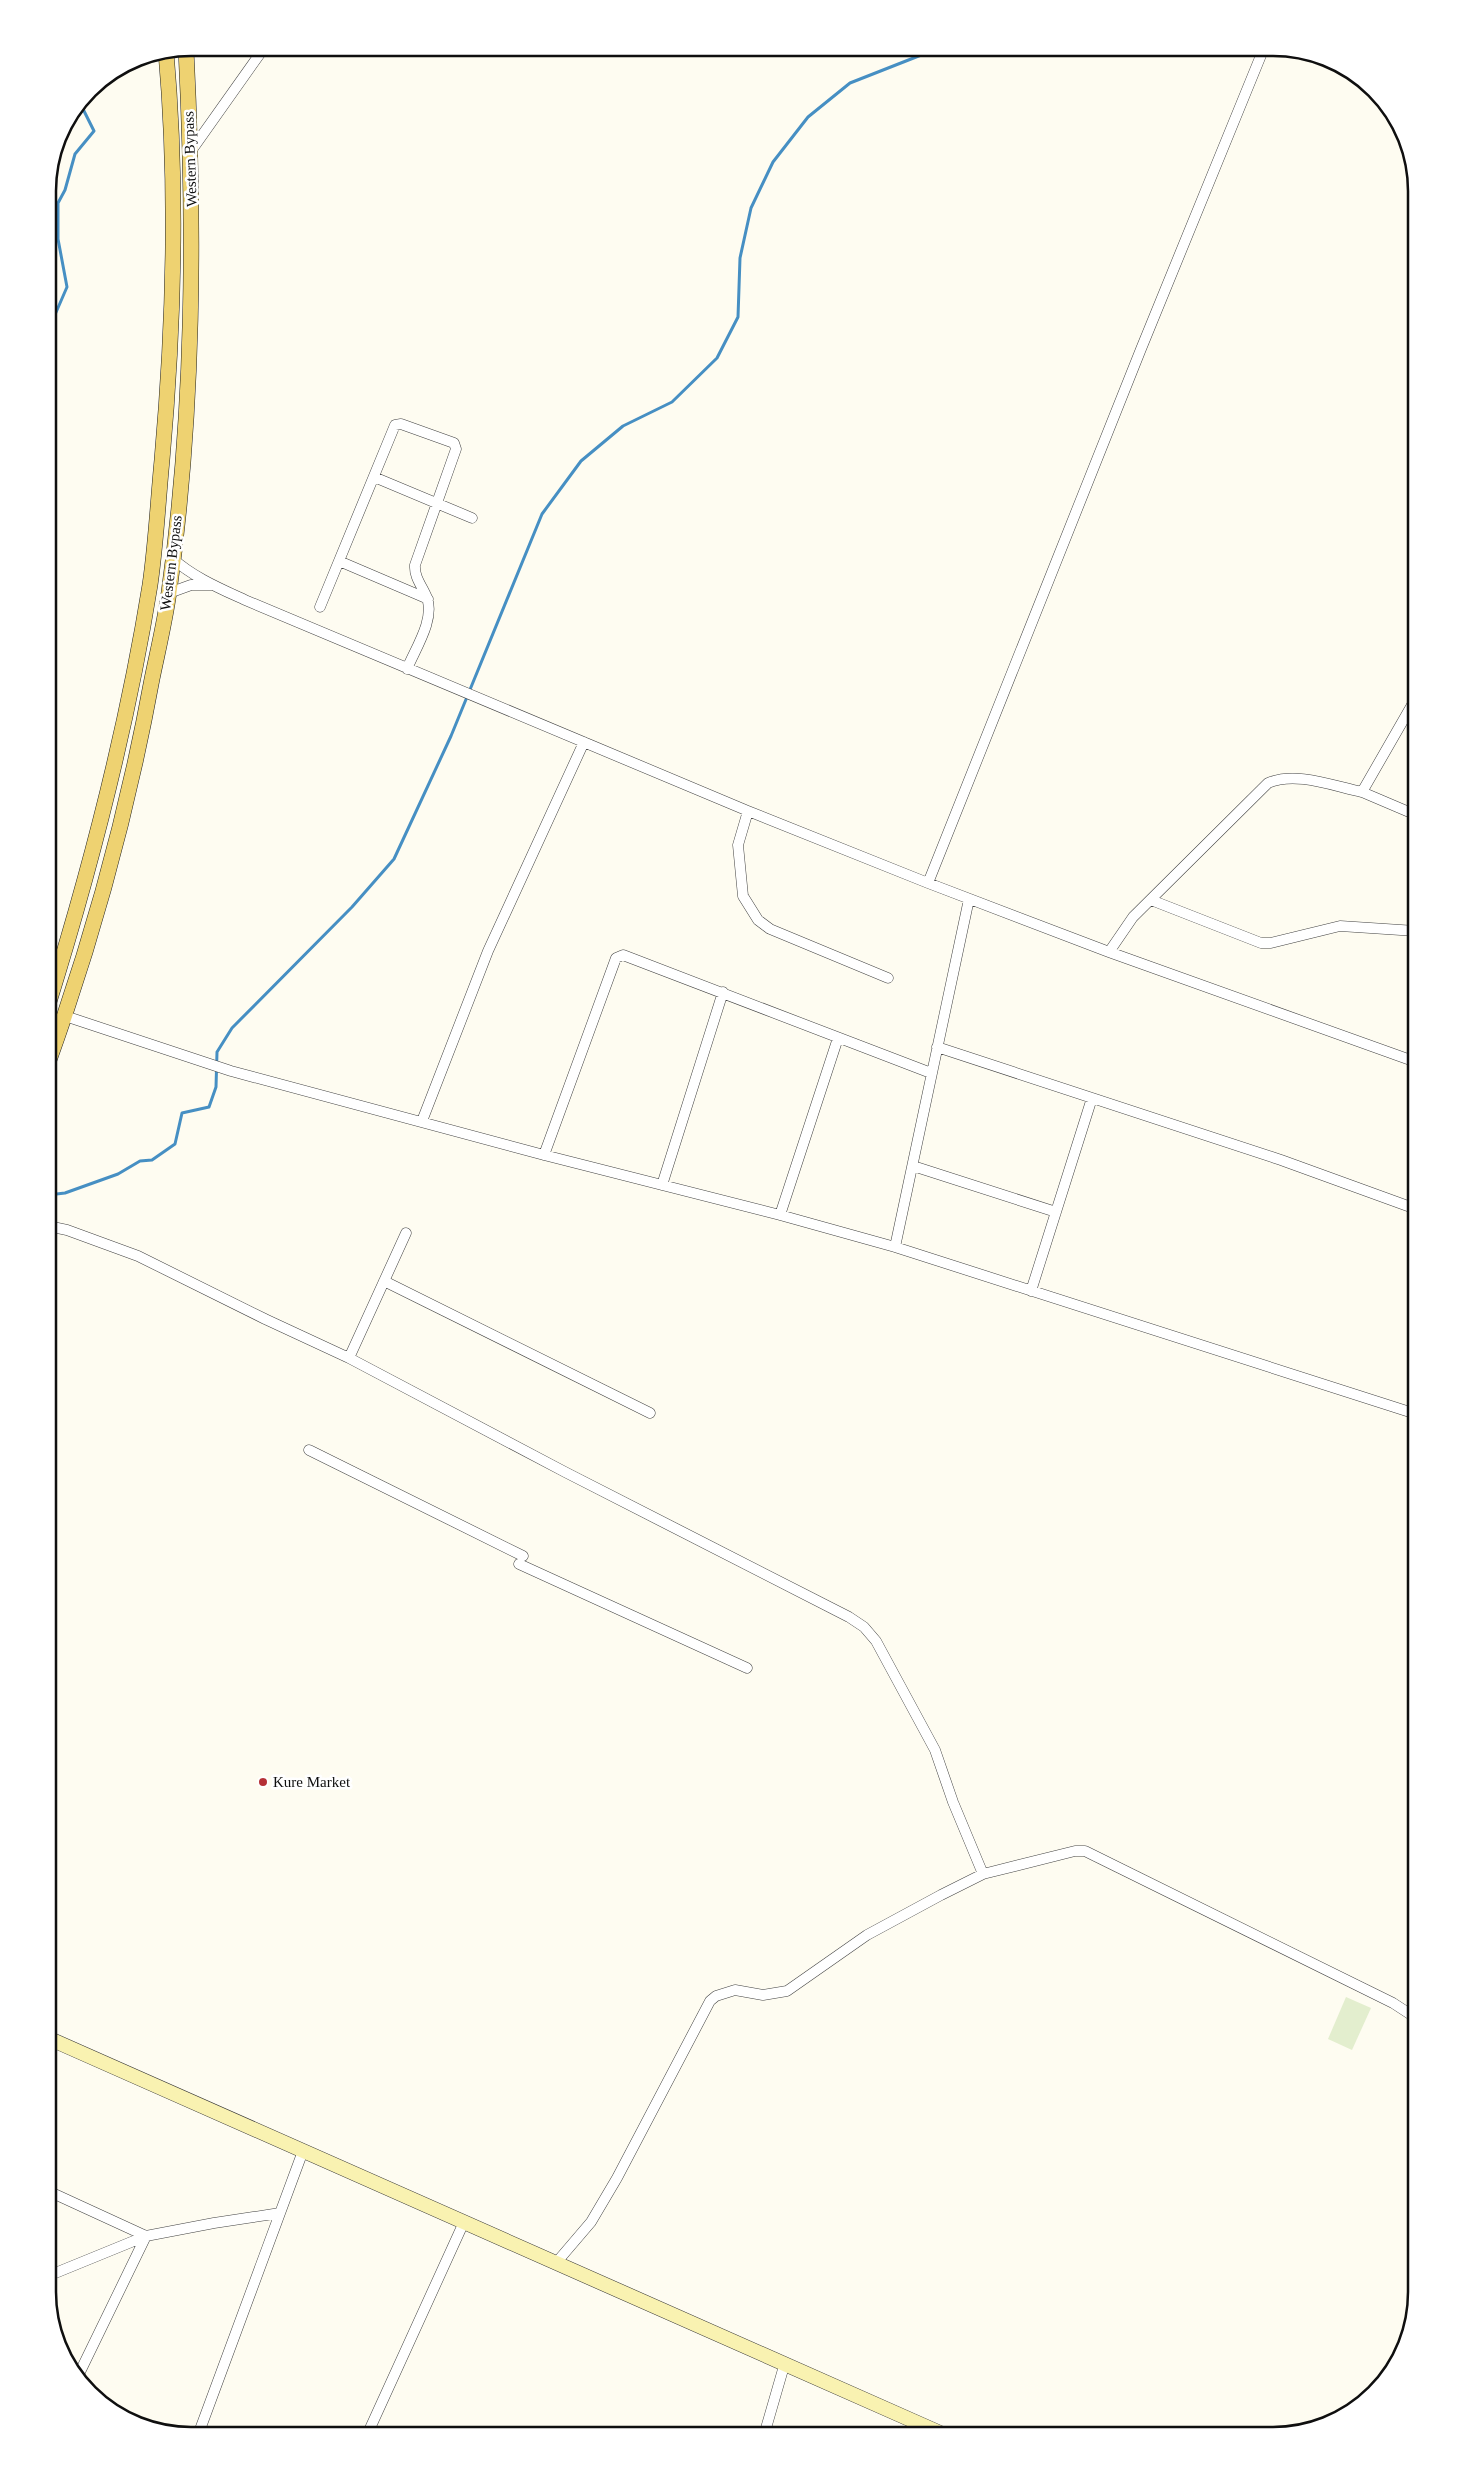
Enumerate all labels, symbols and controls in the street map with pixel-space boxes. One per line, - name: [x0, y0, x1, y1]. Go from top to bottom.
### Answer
- street label: Western Bypass: [180, 111, 200, 207]
- street label: Western Bypass: [157, 514, 185, 612]
- place label: Kure Market: [273, 1774, 351, 1790]
- marker: Kure Market: [257, 1776, 269, 1788]

